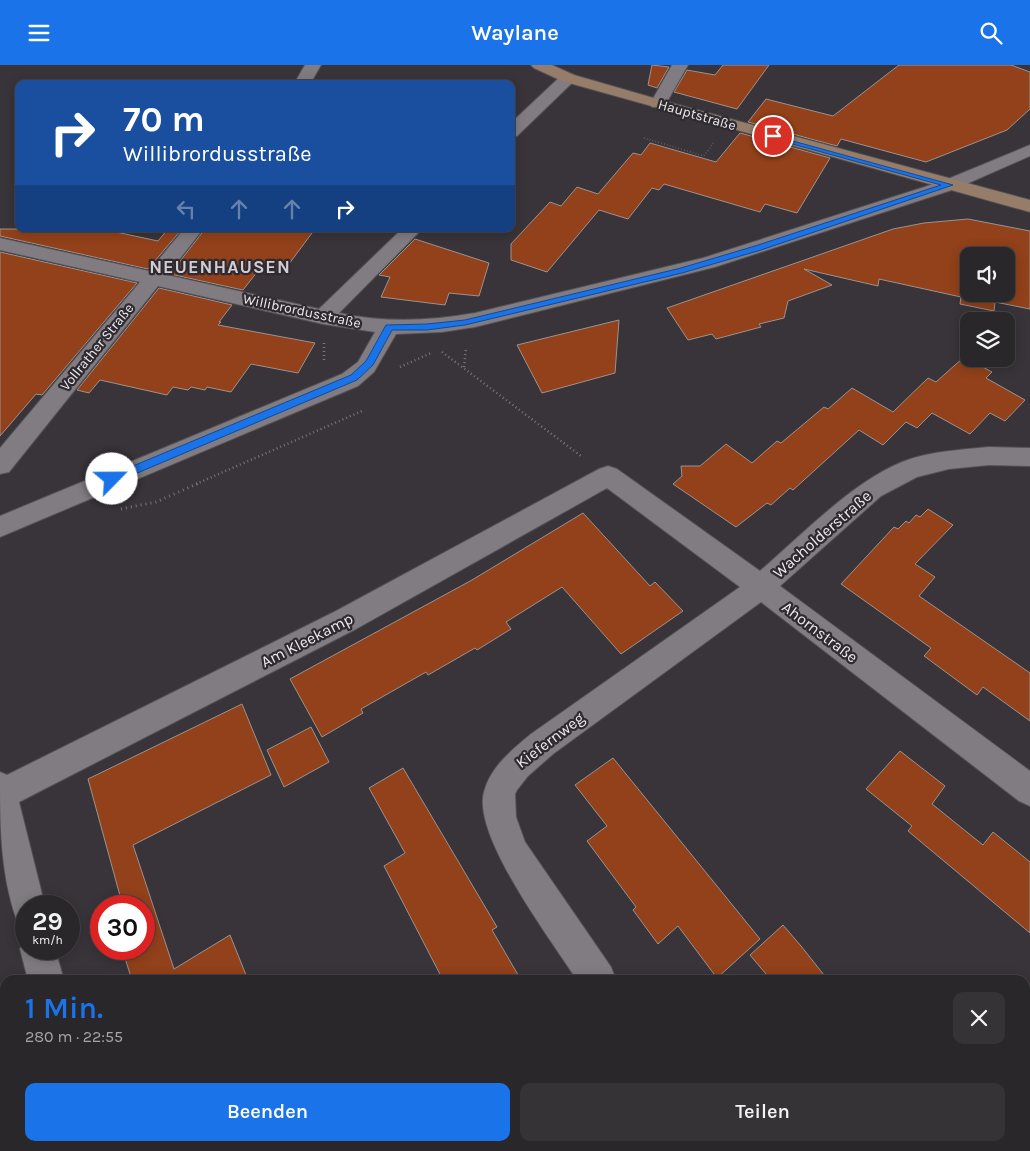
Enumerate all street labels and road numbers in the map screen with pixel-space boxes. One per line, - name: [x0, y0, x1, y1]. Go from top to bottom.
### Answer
- street label: Hauptstraße: [656, 96, 738, 134]
- street label: Willibrordusstraße: [242, 290, 362, 332]
- street label: Vollrather Straße: [57, 300, 137, 394]
- street label: Wacholderstraße: [769, 486, 875, 582]
- street label: Ahornstraße: [778, 597, 862, 667]
- street label: Am Kleekamp: [258, 609, 356, 671]
- street label: Kiefernweg: [512, 708, 588, 772]

